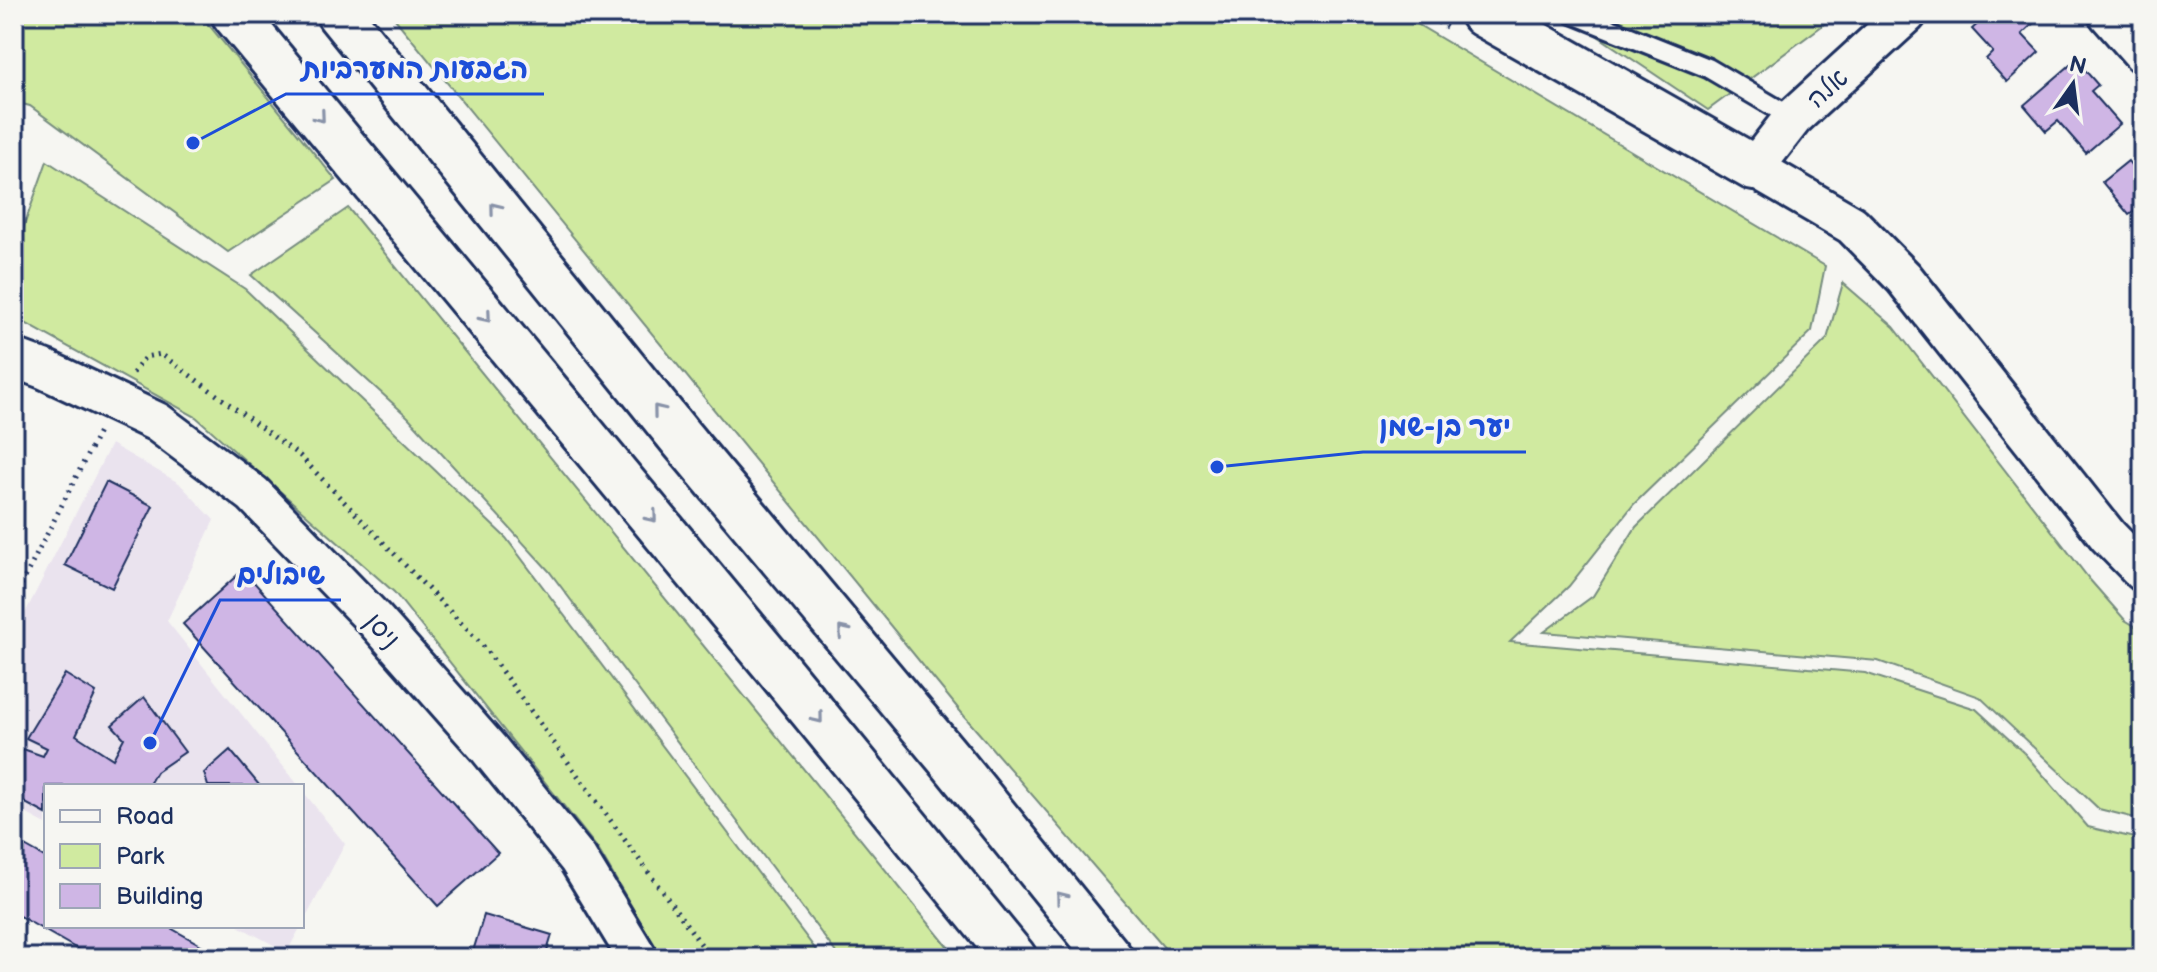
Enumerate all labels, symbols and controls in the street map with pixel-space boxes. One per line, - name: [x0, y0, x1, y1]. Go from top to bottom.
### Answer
- callout: הגבעות המערביות: [286, 42, 544, 94]
- north arrow: [2033, 44, 2113, 124]
- text: N: [2066, 51, 2089, 81]
- text: הגבעות המערביות: [299, 53, 528, 86]
- street label: אלה: [1801, 63, 1855, 116]
- one-way arrow: [310, 108, 325, 122]
- one-way arrow: [490, 203, 505, 217]
- one-way arrow: [476, 308, 491, 322]
- callout: יער בן-שמן: [1363, 400, 1526, 452]
- one-way arrow: [653, 405, 668, 419]
- text: יער בן-שמן: [1379, 411, 1511, 444]
- one-way arrow: [642, 508, 657, 522]
- callout: שיבולים: [220, 548, 341, 600]
- text: שיבולים: [237, 559, 325, 592]
- street label: ניסן: [358, 607, 406, 655]
- one-way arrow: [838, 626, 853, 640]
- one-way arrow: [808, 708, 822, 723]
- legend: [44, 784, 304, 928]
- text: Road: [116, 802, 174, 831]
- text: Park: [116, 842, 164, 871]
- text: Building: [116, 882, 203, 911]
- one-way arrow: [1056, 892, 1071, 906]

